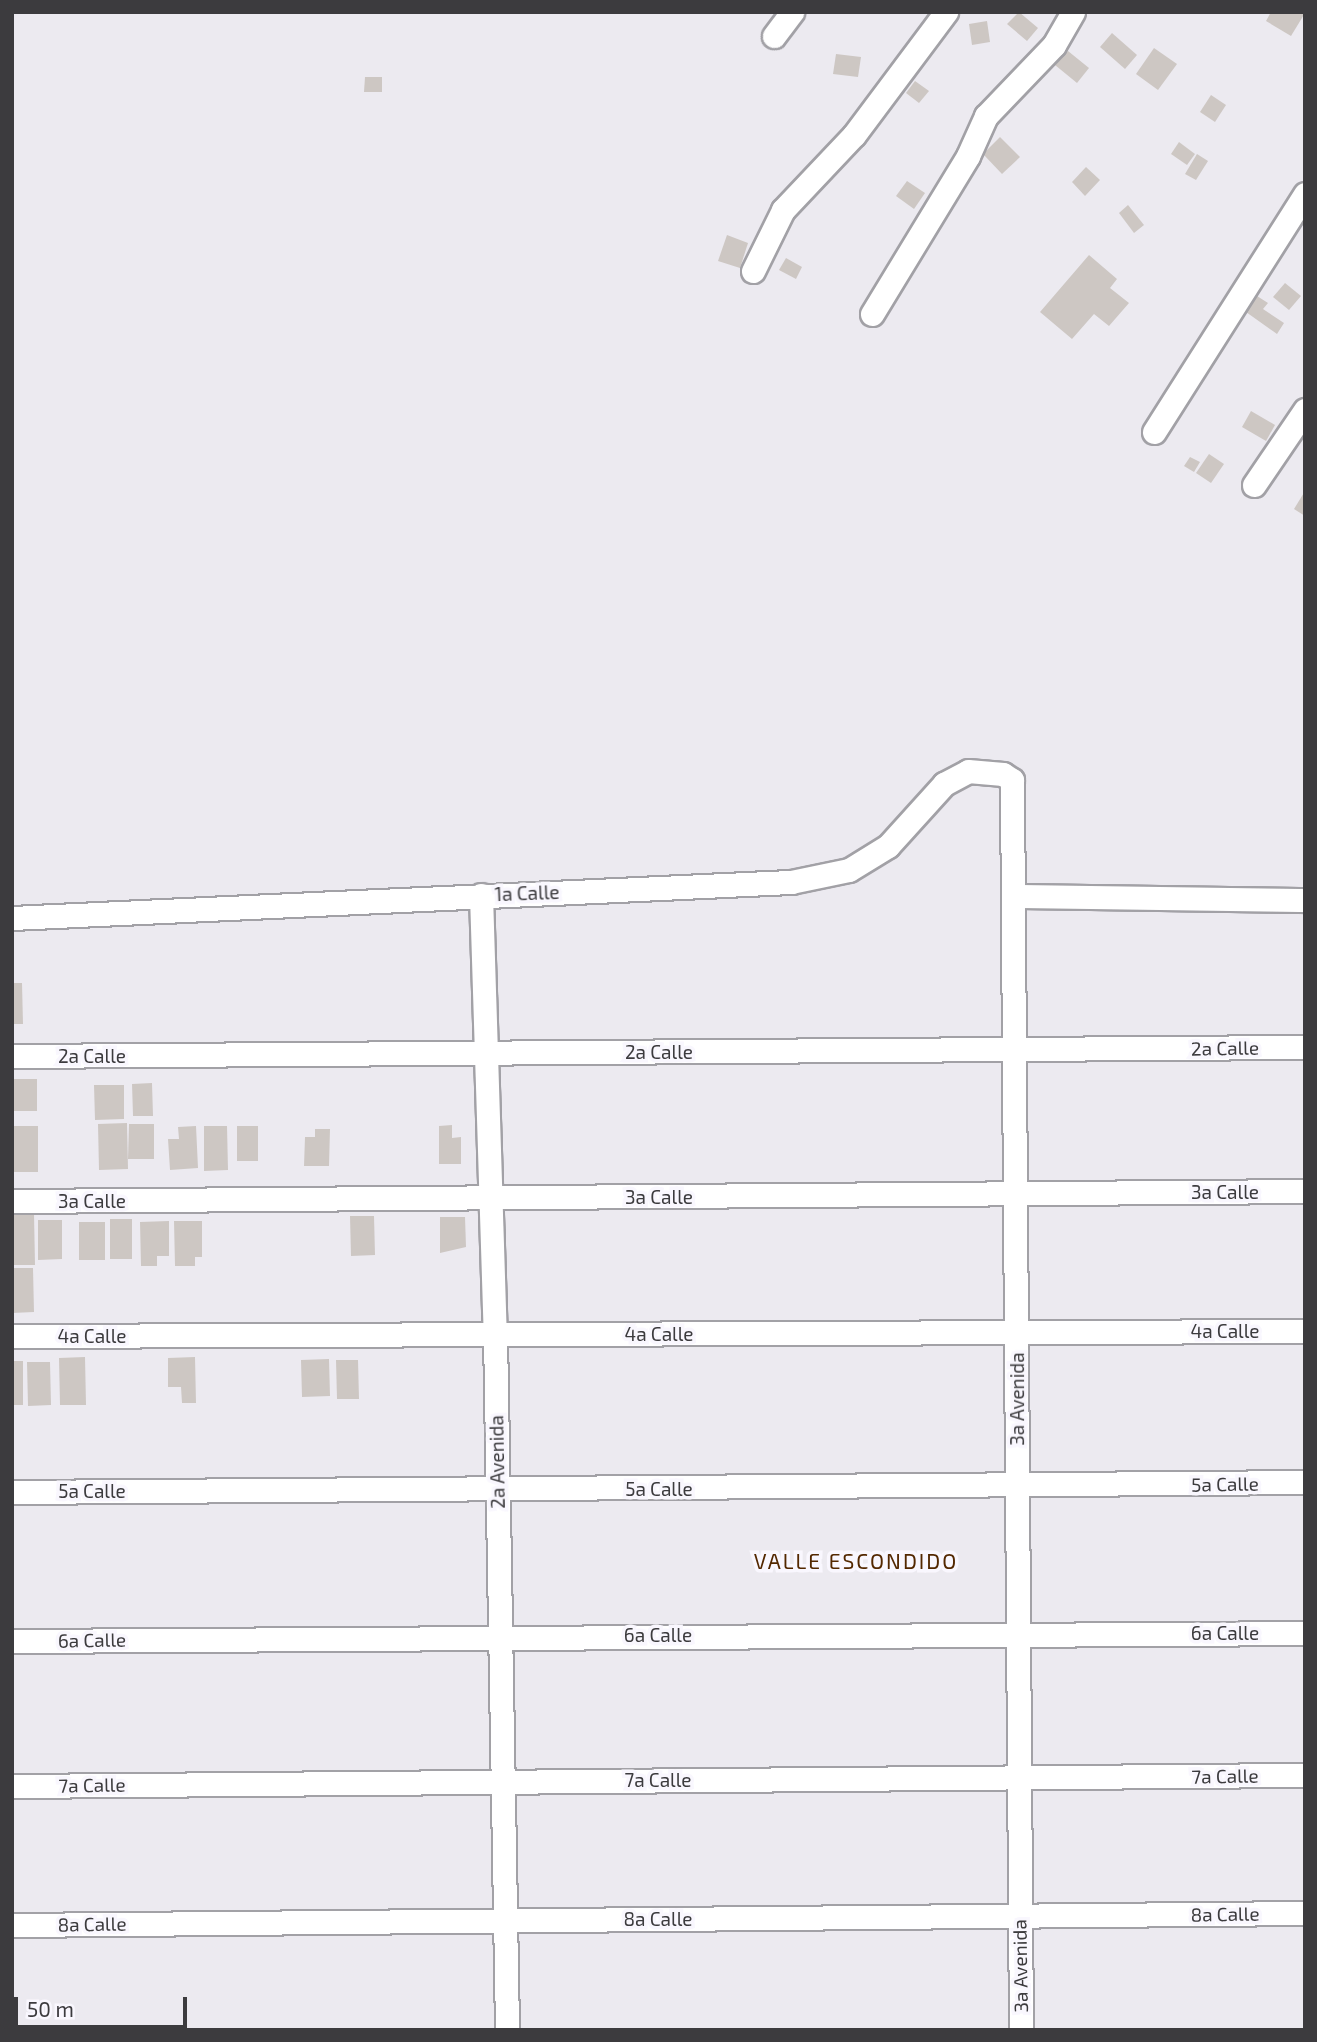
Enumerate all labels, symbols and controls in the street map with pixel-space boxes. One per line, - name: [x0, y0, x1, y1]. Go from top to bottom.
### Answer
- street label: 1a Calle: [494, 880, 560, 906]
- street label: 2a Calle: [1191, 1036, 1259, 1060]
- street label: 2a Calle: [625, 1041, 693, 1063]
- street label: 2a Calle: [58, 1045, 126, 1067]
- street label: 3a Calle: [1191, 1181, 1259, 1203]
- street label: 3a Calle: [625, 1186, 693, 1208]
- street label: 3a Calle: [58, 1190, 126, 1212]
- street label: 4a Calle: [1190, 1320, 1260, 1342]
- street label: 4a Calle: [624, 1323, 694, 1345]
- street label: 4a Calle: [57, 1325, 127, 1347]
- street label: 3a Avenida: [1006, 1352, 1028, 1446]
- street label: 2a Avenida: [485, 1415, 509, 1509]
- street label: 5a Calle: [1191, 1472, 1259, 1496]
- street label: 5a Calle: [625, 1478, 693, 1500]
- street label: 5a Calle: [58, 1480, 126, 1502]
- district label: VALLE ESCONDIDO: [756, 1548, 956, 1574]
- street label: 6a Calle: [1191, 1622, 1259, 1644]
- street label: 6a Calle: [624, 1624, 692, 1646]
- street label: 6a Calle: [58, 1628, 126, 1652]
- street label: 7a Calle: [1191, 1764, 1259, 1788]
- street label: 7a Calle: [624, 1769, 692, 1791]
- street label: 7a Calle: [58, 1773, 126, 1797]
- street label: 8a Calle: [1190, 1902, 1260, 1926]
- street label: 8a Calle: [624, 1908, 692, 1930]
- street label: 8a Calle: [57, 1912, 127, 1936]
- street label: 3a Avenida: [1008, 1919, 1032, 2013]
- scale bar: [18, 1982, 191, 2026]
- text: 50 m: [27, 1996, 74, 2021]

